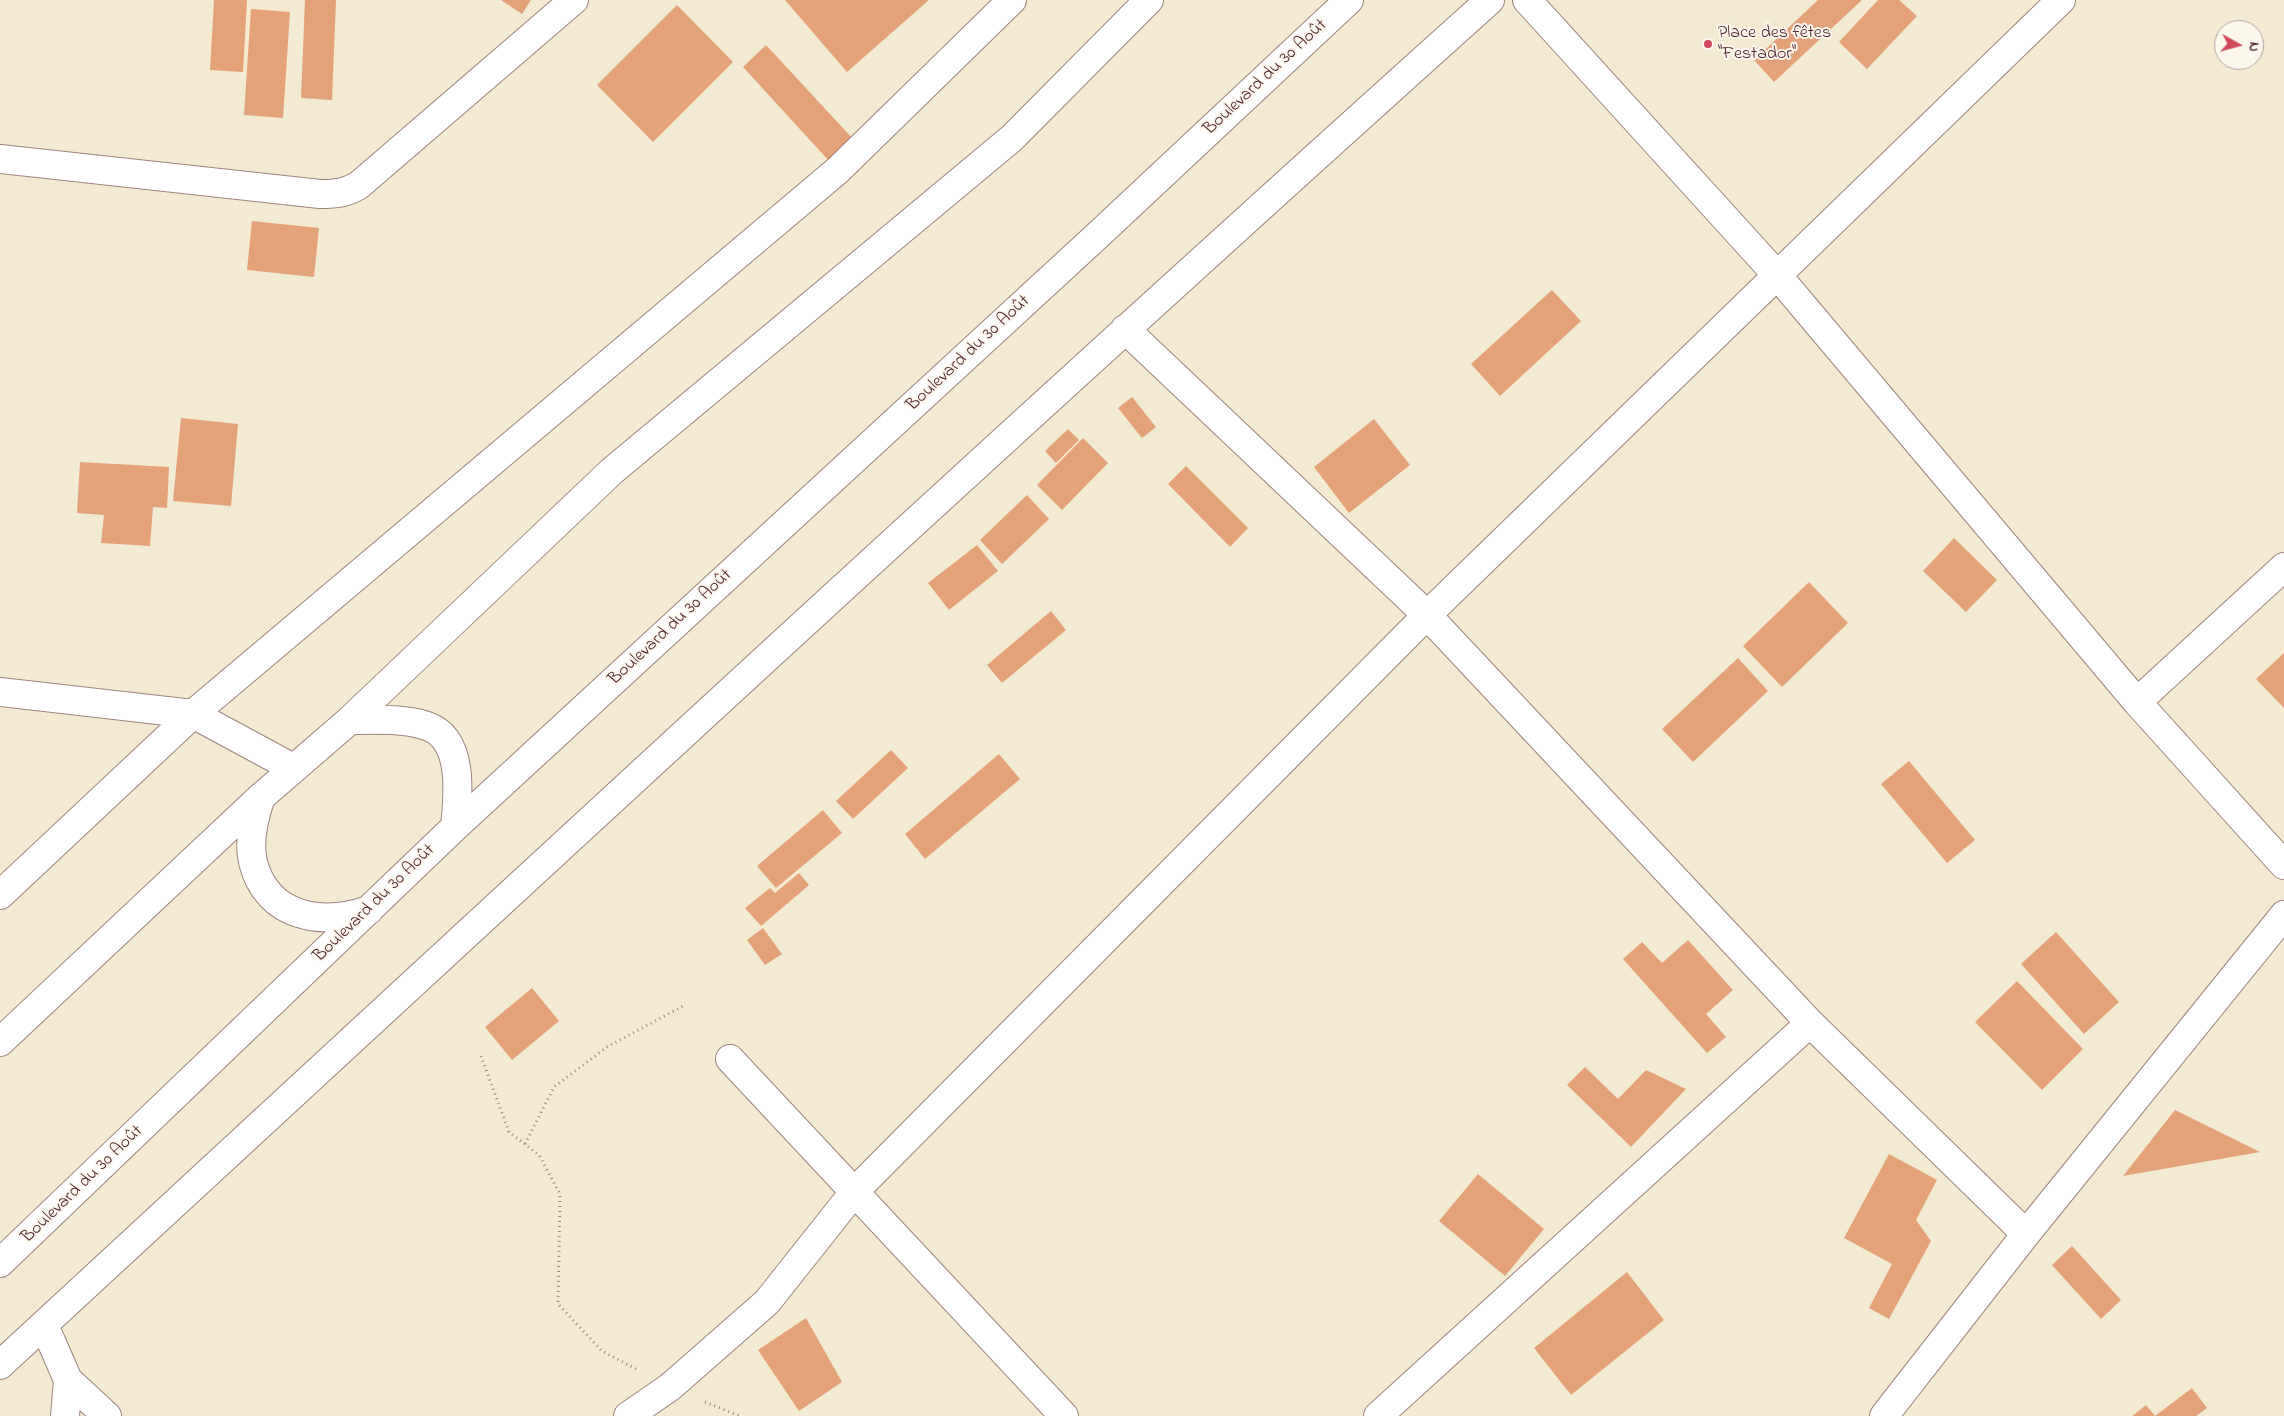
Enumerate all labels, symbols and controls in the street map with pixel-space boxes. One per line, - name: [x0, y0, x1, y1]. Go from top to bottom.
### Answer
- street label: Boulevard du 30 Août: [1200, 15, 1332, 141]
- north arrow: [2214, 20, 2264, 70]
- place label: Place des fêtes "Festador": [1718, 23, 1831, 66]
- marker: Place des fêtes "Festador": [1702, 38, 1714, 50]
- text: N: [2242, 41, 2264, 53]
- street label: Boulevard du 30 Août: [903, 291, 1035, 417]
- street label: Boulevard du 30 Août: [605, 565, 737, 691]
- street label: Boulevard du 30 Août: [310, 840, 440, 968]
- street label: Boulevard du 30 Août: [18, 1121, 148, 1249]

